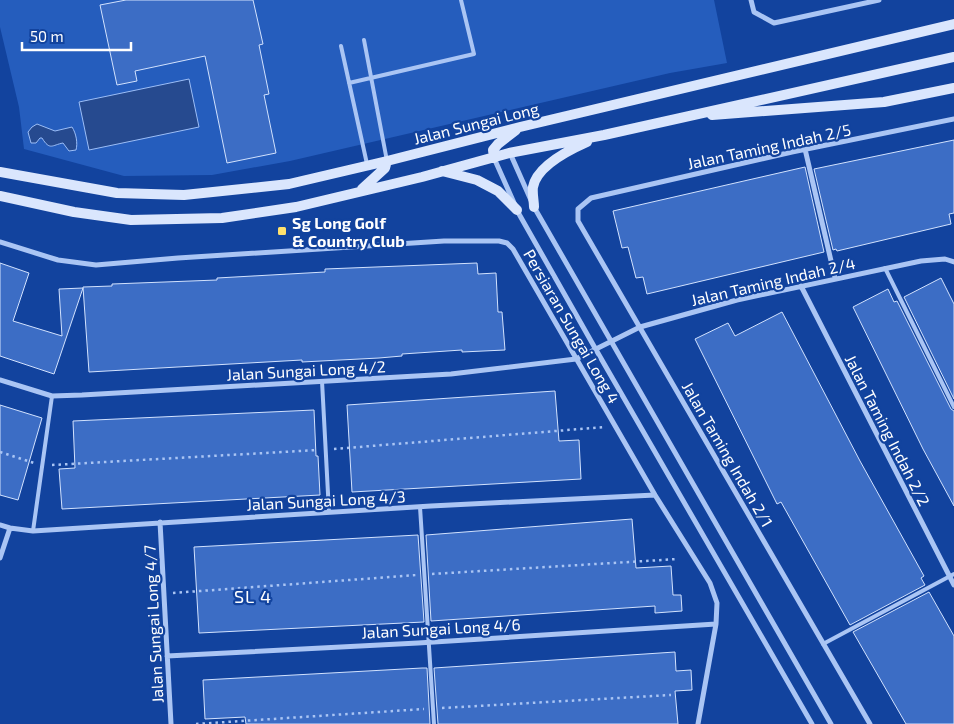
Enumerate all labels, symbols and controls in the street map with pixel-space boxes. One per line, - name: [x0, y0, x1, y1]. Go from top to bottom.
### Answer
- scale bar: [22, 20, 131, 52]
- text: 50 m: [30, 27, 64, 45]
- street label: Jalan Sungai Long: [411, 98, 541, 148]
- street label: Jalan Taming Indah 2/5: [685, 119, 853, 173]
- place label: Sg Long Golf & Country Club: [292, 213, 405, 251]
- marker: Sg Long Golf & Country Club: [276, 225, 288, 237]
- street label: Persiaran Sungai Long 4: [520, 246, 624, 407]
- street label: Jalan Taming Indah 2/4: [689, 253, 857, 309]
- street label: Jalan Taming Indah 2/2: [842, 351, 934, 509]
- street label: Jalan Sungai Long 4/2: [226, 356, 386, 384]
- street label: Jalan Taming Indah 2/1: [679, 378, 777, 530]
- street label: Jalan Sungai Long 4/3: [246, 486, 406, 514]
- street label: Jalan Sungai Long 4/7: [139, 544, 167, 704]
- district label: SL 4: [234, 585, 272, 607]
- street label: Jalan Sungai Long 4/6: [361, 614, 521, 642]

